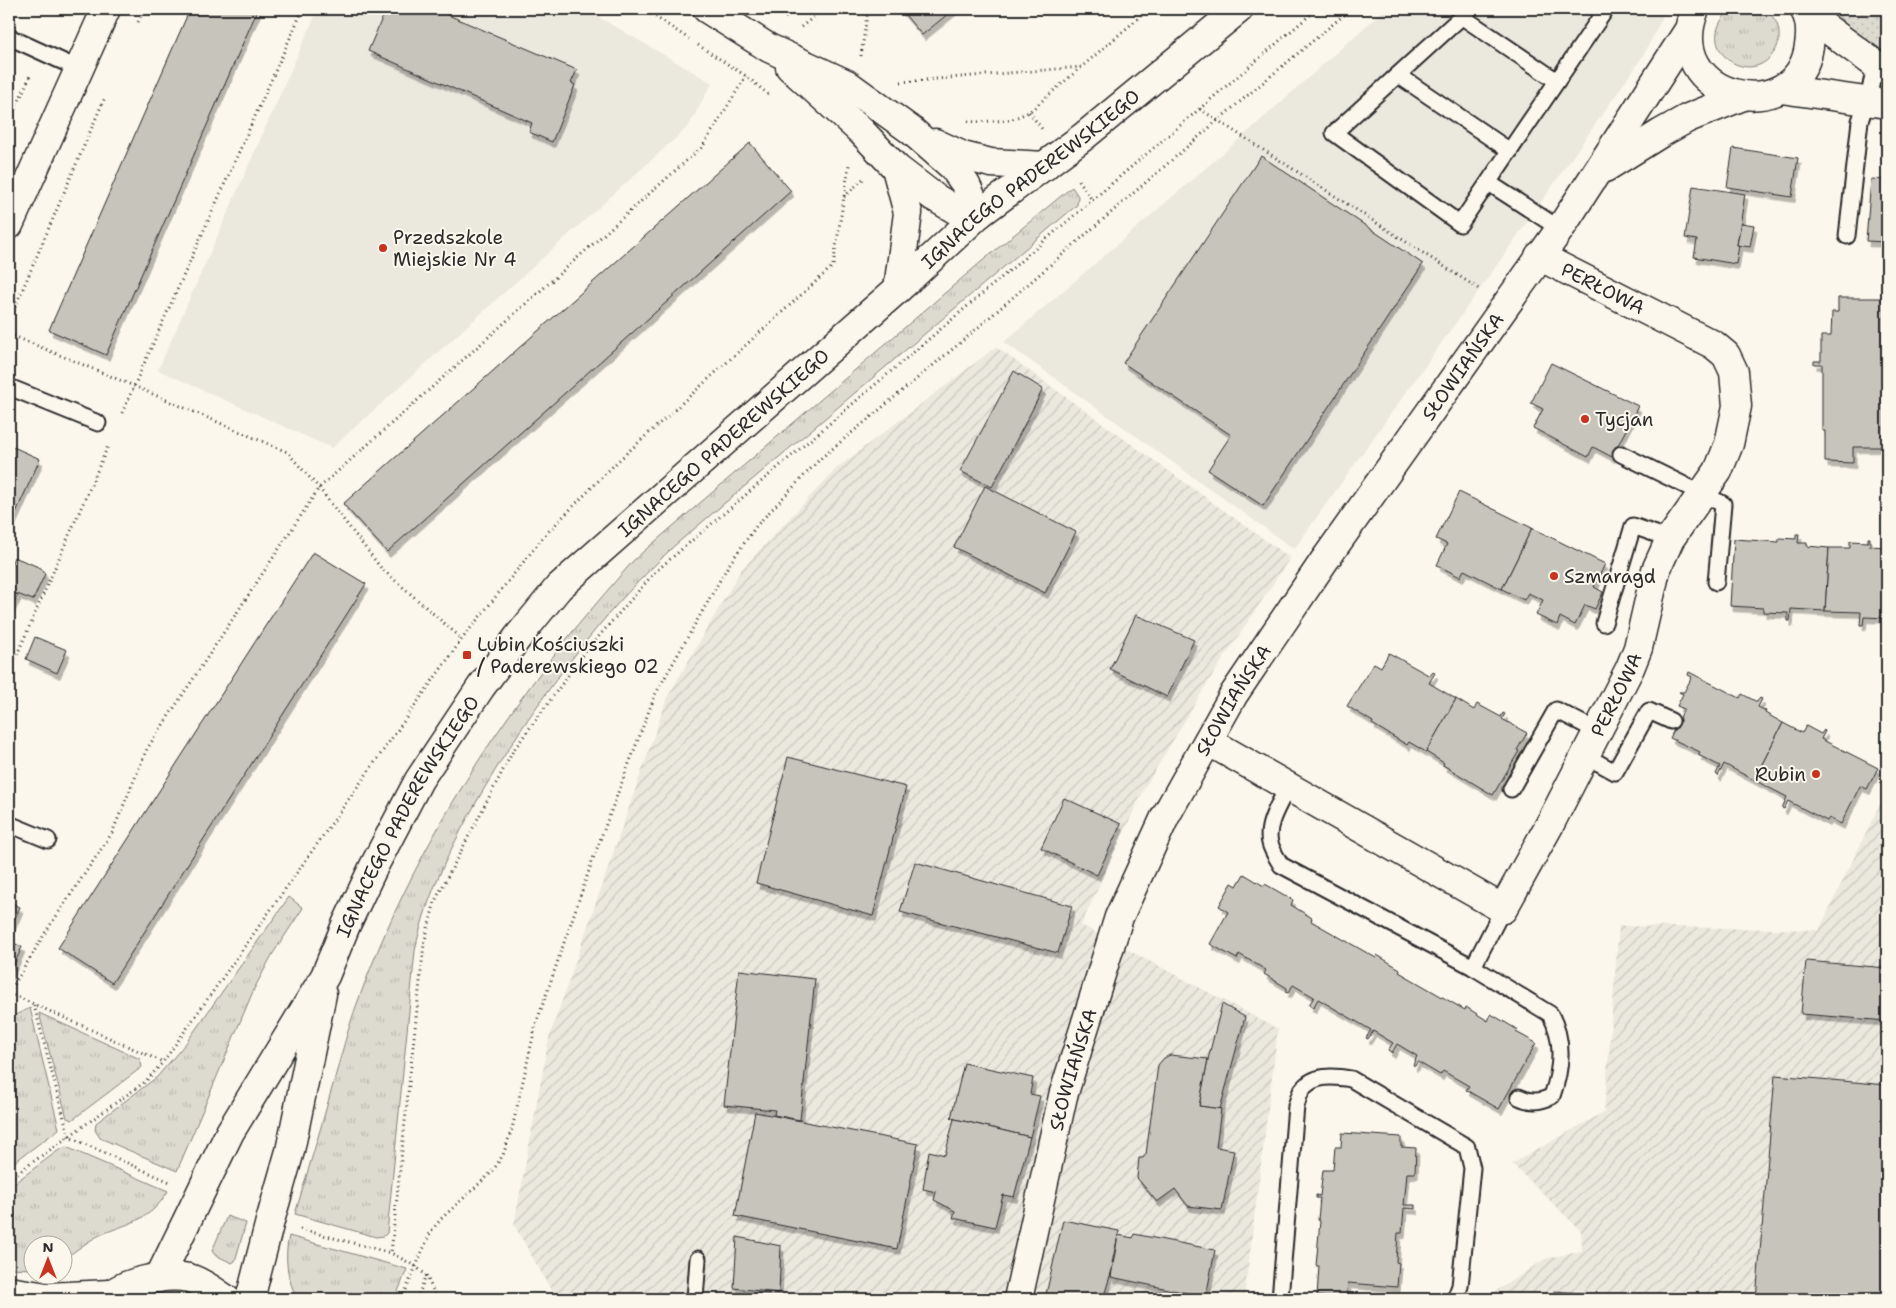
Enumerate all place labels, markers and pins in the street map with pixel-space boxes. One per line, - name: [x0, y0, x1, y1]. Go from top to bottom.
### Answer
- place label: Przedszkole Miejskie Nr 4: [393, 225, 517, 272]
- marker: Przedszkole Miejskie Nr 4: [377, 242, 389, 254]
- place label: Tycjan: [1595, 407, 1653, 432]
- marker: Tycjan: [1579, 413, 1591, 425]
- place label: Szmaragd: [1564, 564, 1656, 589]
- marker: Szmaragd: [1548, 570, 1560, 582]
- place label: Lubin Kościuszki / Paderewskiego 02: [477, 632, 659, 679]
- marker: Lubin Kościuszki / Paderewskiego 02: [461, 649, 473, 661]
- place label: Rubin: [1755, 762, 1806, 787]
- marker: Rubin: [1810, 768, 1822, 780]

